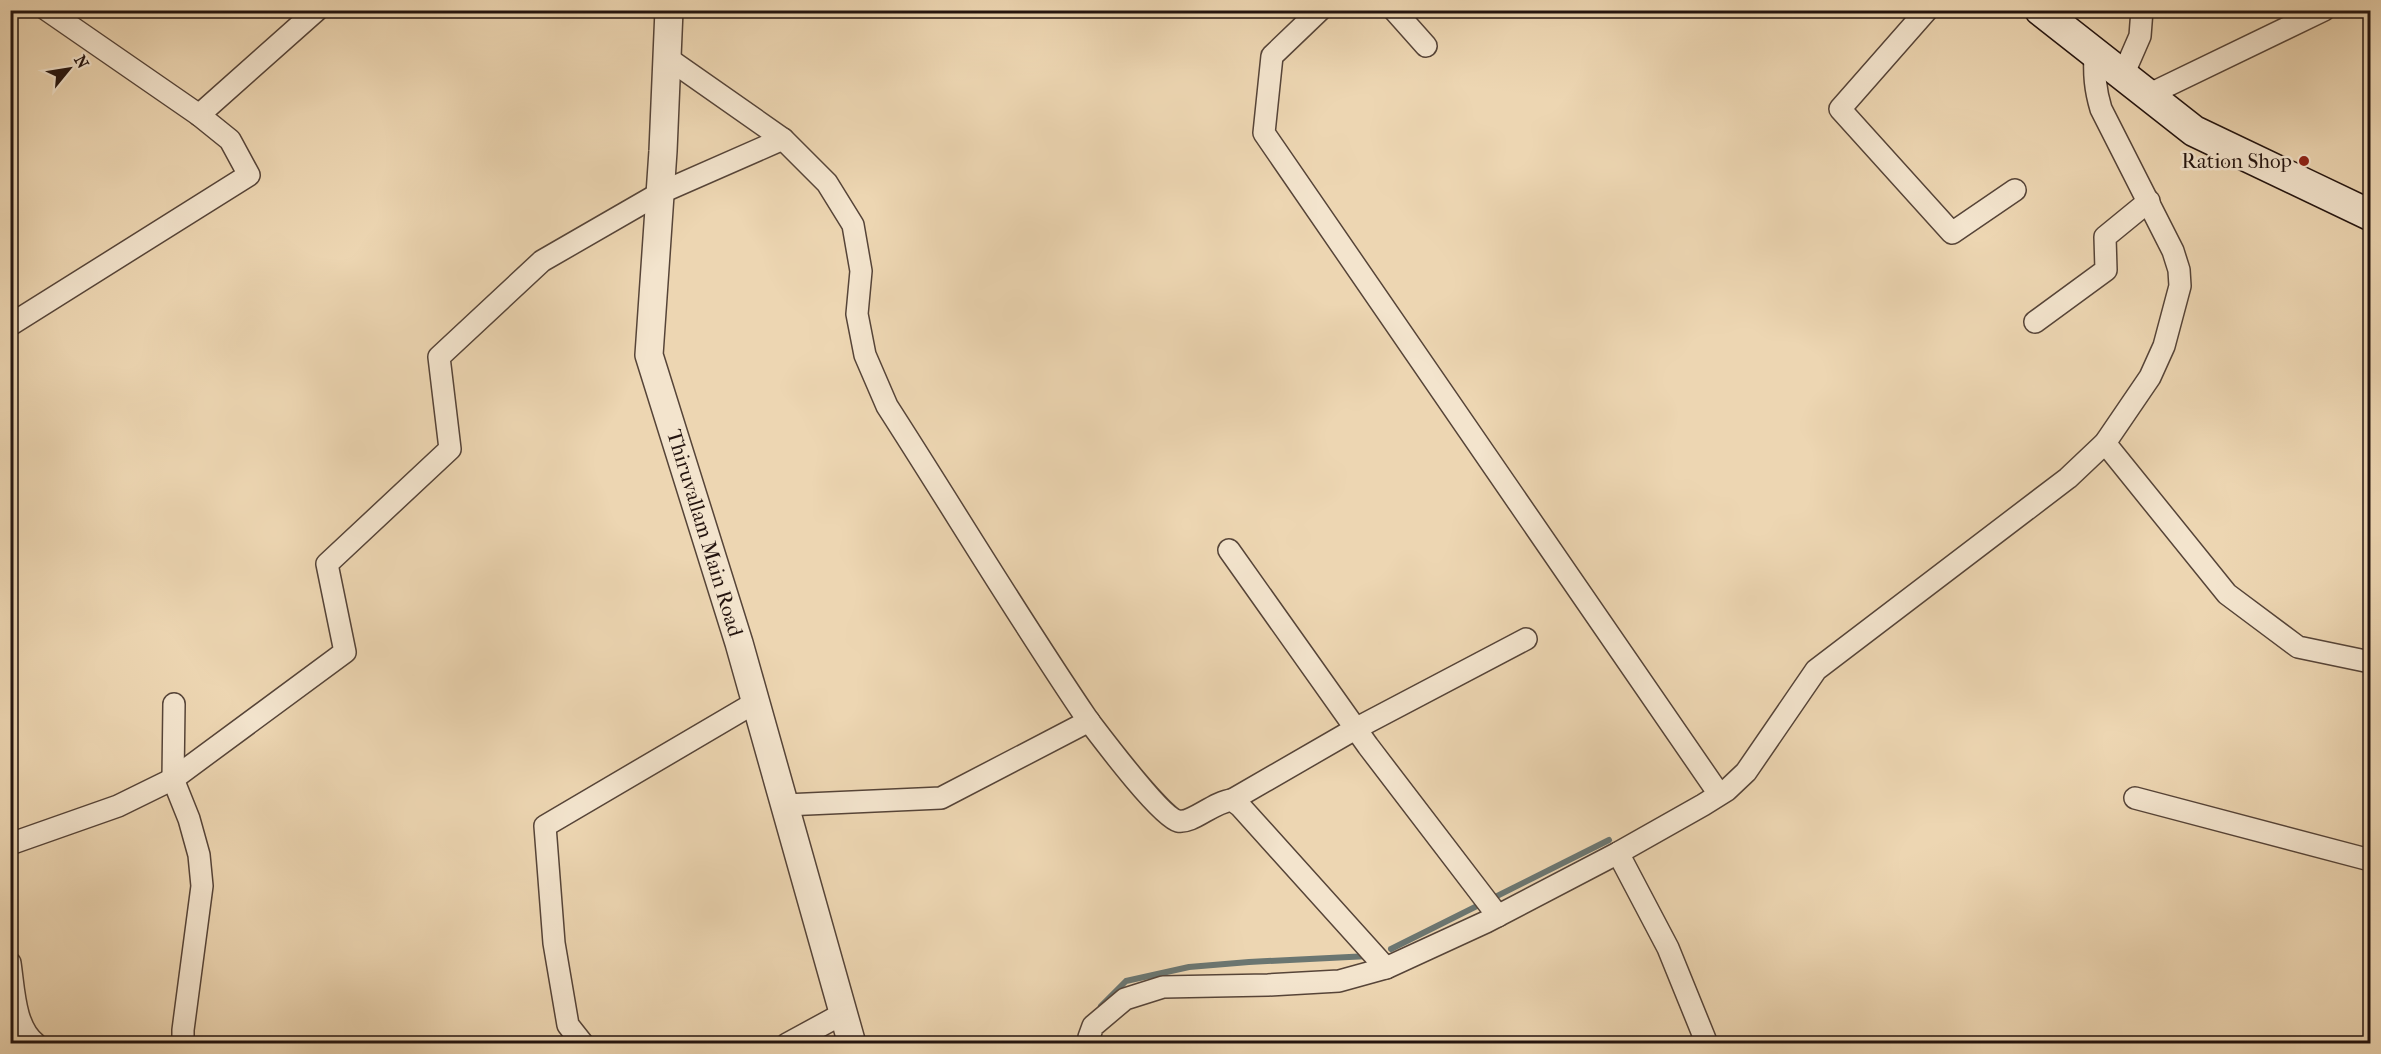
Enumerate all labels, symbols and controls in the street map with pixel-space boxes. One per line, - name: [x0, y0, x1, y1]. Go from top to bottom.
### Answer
- north arrow: [39, 39, 99, 99]
- text: N: [70, 52, 93, 73]
- place label: Ration Shop: [2181, 149, 2292, 173]
- marker: Ration Shop: [2297, 154, 2311, 168]
- street label: Thiruvallam Main Road: [662, 427, 748, 640]

